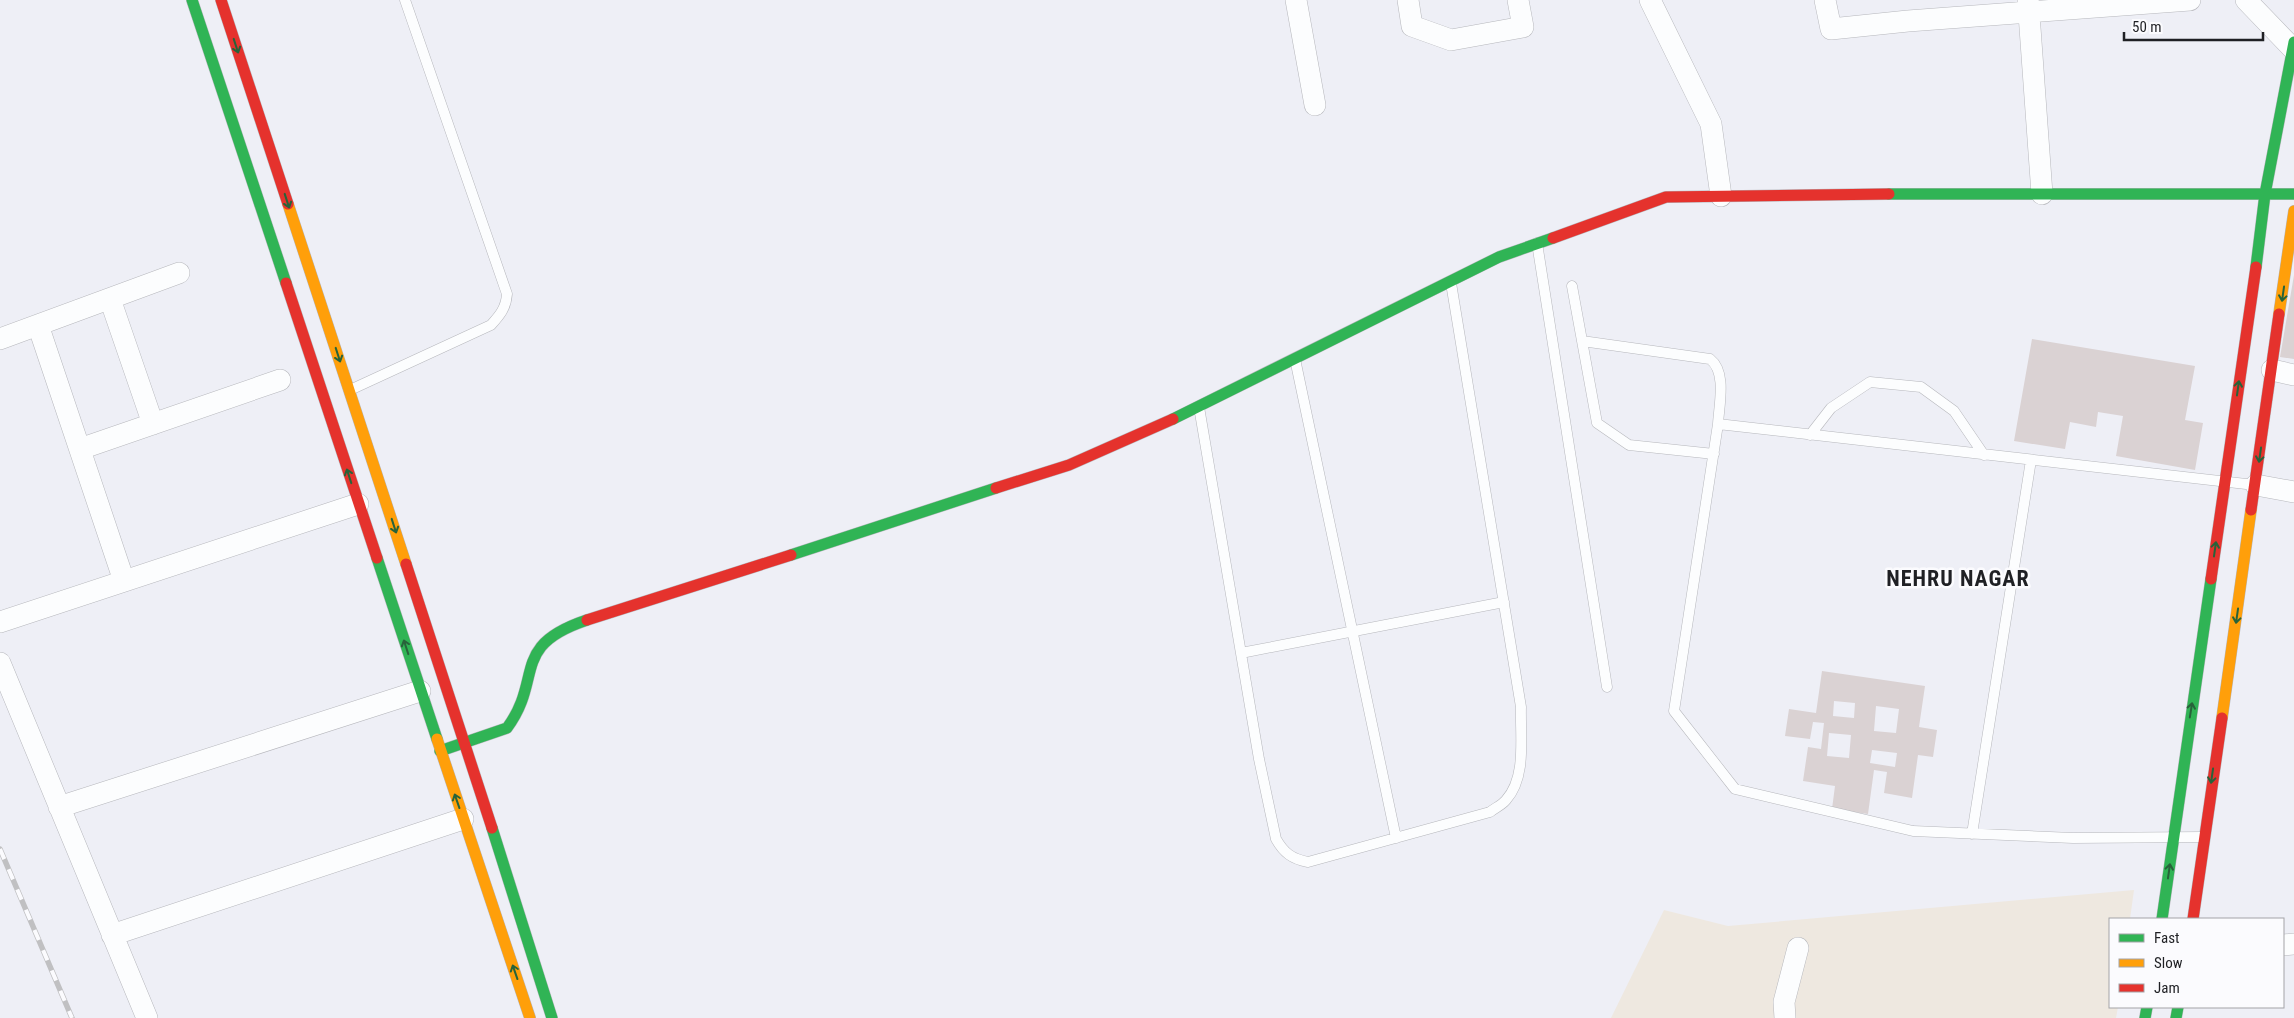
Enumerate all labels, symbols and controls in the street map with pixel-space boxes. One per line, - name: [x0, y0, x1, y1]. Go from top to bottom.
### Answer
- scale bar: [2124, 10, 2263, 42]
- text: 50 m: [2132, 18, 2162, 36]
- one-way arrow: [232, 38, 242, 54]
- one-way arrow: [283, 192, 292, 208]
- one-way arrow: [2278, 286, 2288, 302]
- one-way arrow: [334, 347, 343, 362]
- one-way arrow: [2233, 381, 2243, 397]
- one-way arrow: [2255, 446, 2265, 462]
- one-way arrow: [344, 469, 353, 484]
- one-way arrow: [390, 518, 399, 533]
- one-way arrow: [2211, 542, 2221, 558]
- district label: NEHRU NAGAR: [1886, 566, 2030, 591]
- one-way arrow: [2232, 607, 2242, 623]
- one-way arrow: [401, 640, 410, 655]
- one-way arrow: [2187, 702, 2197, 718]
- one-way arrow: [2207, 768, 2217, 784]
- one-way arrow: [452, 794, 461, 809]
- one-way arrow: [2164, 863, 2174, 879]
- legend: [2109, 918, 2284, 1008]
- text: Fast: [2154, 929, 2179, 947]
- text: Slow: [2154, 954, 2183, 972]
- one-way arrow: [509, 964, 519, 980]
- text: Jam: [2154, 979, 2180, 997]

